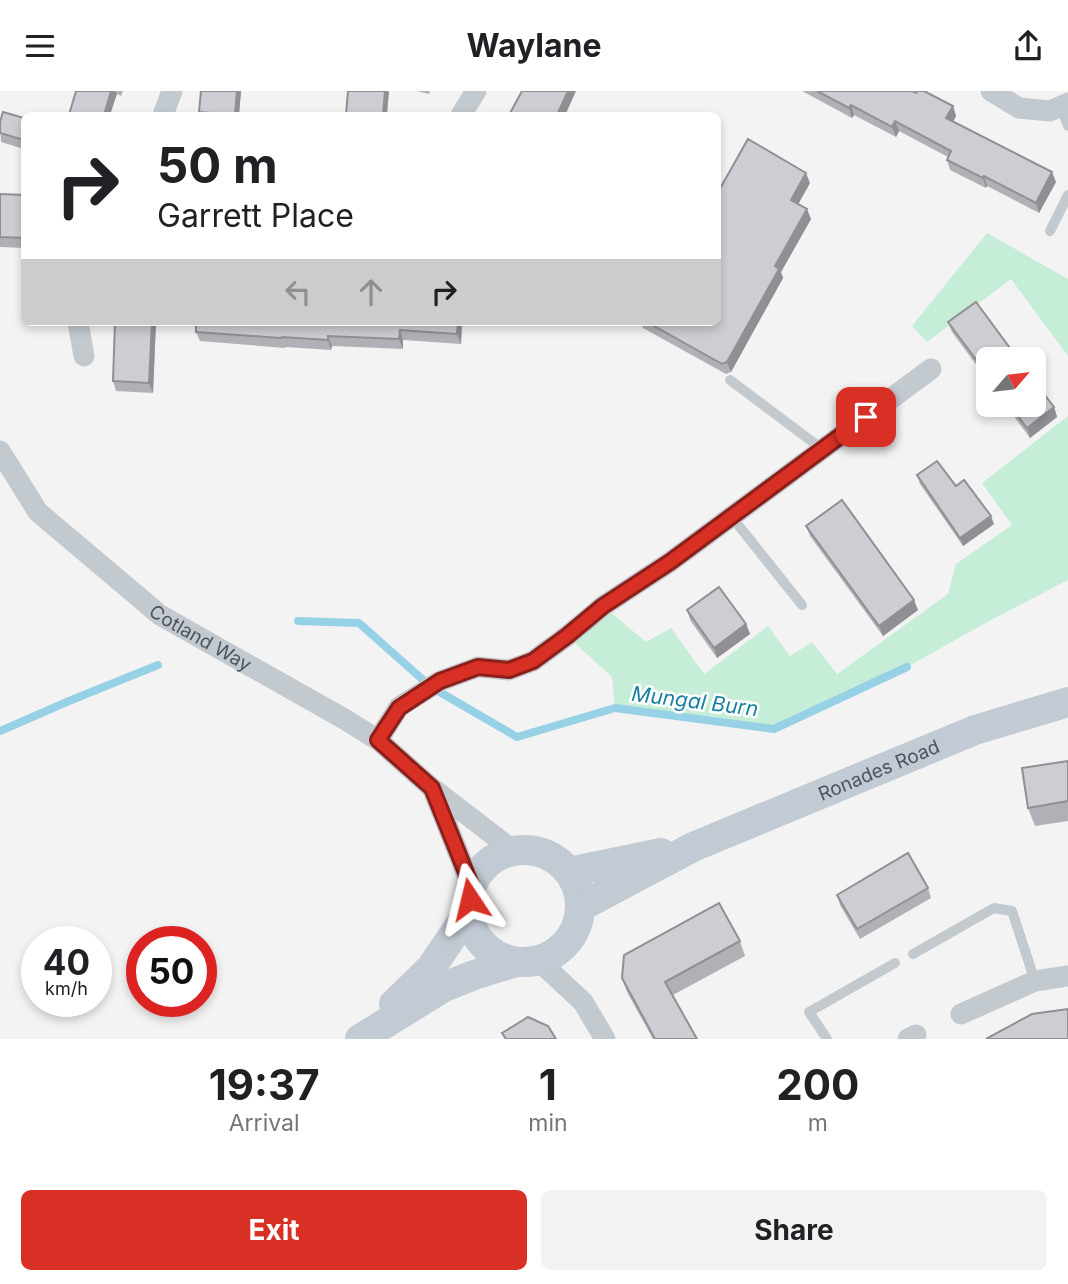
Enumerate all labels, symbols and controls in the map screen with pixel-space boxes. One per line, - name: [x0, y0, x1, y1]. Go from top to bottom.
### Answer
- text: Waylane: [467, 26, 601, 65]
- icon: menu: [21, 27, 59, 65]
- icon: share: [1009, 27, 1047, 65]
- text: 50 m: [157, 136, 278, 195]
- icon: right: [42, 140, 133, 231]
- text: Garrett Place: [157, 196, 354, 235]
- icon: left: [279, 273, 317, 311]
- icon: ahead: [352, 273, 390, 311]
- icon: right: [425, 273, 463, 311]
- north arrow: [976, 347, 1046, 417]
- map controls: [976, 347, 1046, 417]
- pin: [836, 387, 896, 447]
- icon: arrive: [847, 398, 885, 436]
- street label: Cotland Way: [145, 599, 256, 676]
- water label: Mungal Burn: [630, 681, 760, 721]
- street label: Ronades Road: [815, 735, 943, 805]
- position arrow: [433, 862, 507, 936]
- speed limit sign: 50: [126, 926, 217, 1017]
- text: 40: [43, 941, 90, 983]
- text: km/h: [45, 978, 88, 999]
- text: 19:37: [209, 1059, 320, 1110]
- text: 1: [539, 1059, 557, 1110]
- text: 200: [776, 1059, 859, 1110]
- text: Arrival: [229, 1109, 300, 1137]
- text: min: [528, 1109, 568, 1137]
- text: m: [808, 1109, 828, 1137]
- button: Exit: [21, 1190, 527, 1270]
- button: Share: [541, 1190, 1047, 1270]

